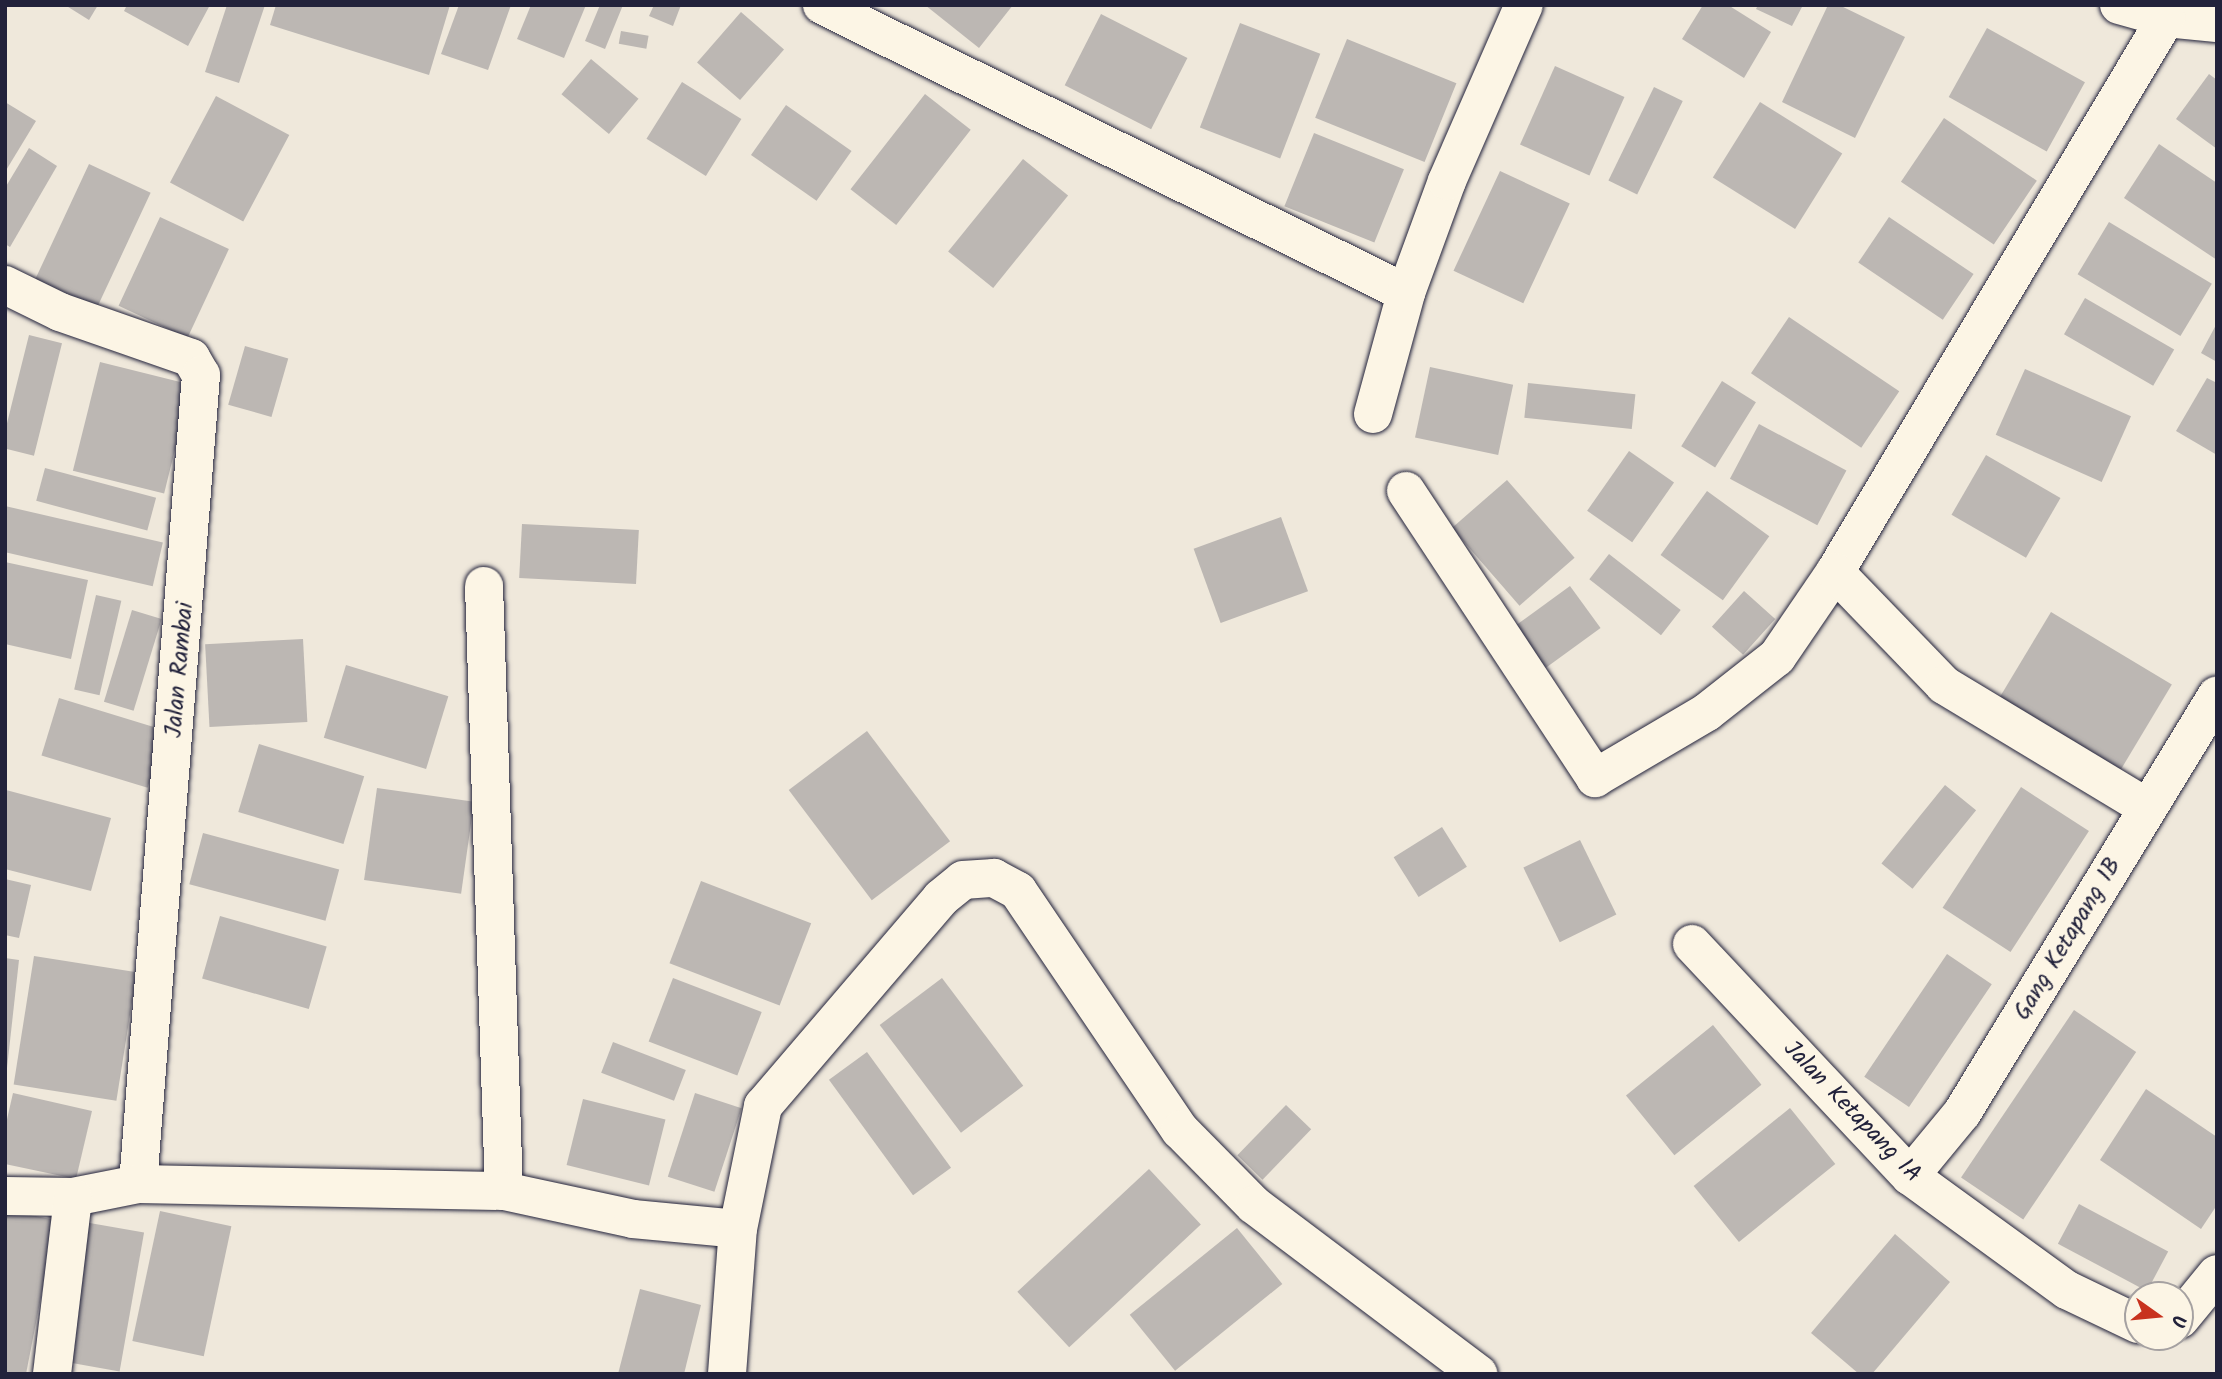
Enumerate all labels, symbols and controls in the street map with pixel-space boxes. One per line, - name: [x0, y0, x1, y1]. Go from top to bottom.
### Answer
- street label: Jalan Rambai: [160, 601, 200, 739]
- street label: Gang Ketapang 1B: [2008, 852, 2128, 1026]
- street label: Jalan Ketapang 1A: [1777, 1035, 1927, 1189]
- north arrow: [2124, 1281, 2194, 1351]
- text: U: [2161, 1312, 2193, 1330]

